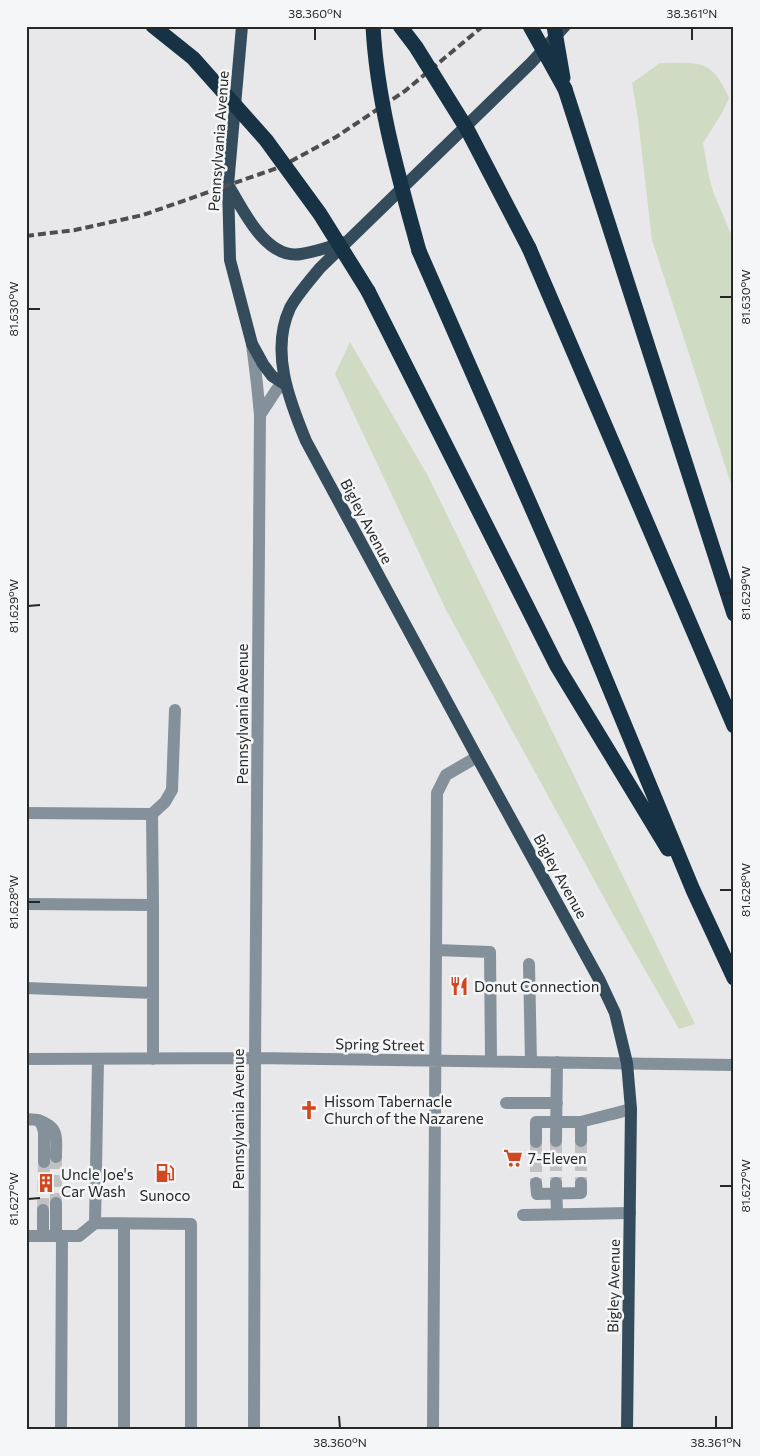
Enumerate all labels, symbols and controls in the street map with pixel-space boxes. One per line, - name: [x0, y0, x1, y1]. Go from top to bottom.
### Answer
- text: 38.360°N: [288, 6, 342, 20]
- text: 38.361°N: [667, 6, 717, 20]
- street label: Pennsylvania Avenue: [204, 70, 232, 212]
- text: 81.630°W: [738, 270, 752, 324]
- text: 81.630°W: [6, 282, 20, 336]
- street label: Bigley Avenue: [337, 475, 397, 567]
- text: 81.629°W: [738, 566, 752, 620]
- text: 81.629°W: [6, 579, 20, 633]
- street label: Pennsylvania Avenue: [233, 643, 251, 785]
- street label: Bigley Avenue: [530, 831, 592, 921]
- text: 81.628°W: [738, 863, 752, 917]
- text: 81.628°W: [6, 875, 20, 929]
- restaurant icon: Donut Connection: [448, 975, 470, 997]
- place label: Donut Connection: [474, 977, 599, 995]
- street label: Spring Street: [335, 1034, 425, 1054]
- street label: Pennsylvania Avenue: [229, 1048, 247, 1190]
- place label: Hissom Tabernacle Church of the Nazarene: [324, 1092, 484, 1127]
- church icon: Hissom Tabernacle Church of the Nazarene: [298, 1099, 320, 1121]
- supermarket icon: 7-Eleven: [502, 1147, 524, 1169]
- place label: 7-Eleven: [528, 1149, 587, 1167]
- text: 81.627°W: [738, 1159, 752, 1213]
- fuel station icon: Sunoco: [154, 1162, 176, 1184]
- place label: Uncle Joe's Car Wash: [61, 1165, 134, 1200]
- text: 81.627°W: [6, 1172, 20, 1226]
- building icon: Uncle Joe's Car Wash: [35, 1172, 57, 1194]
- place label: Sunoco: [139, 1186, 191, 1204]
- street label: Bigley Avenue: [603, 1239, 623, 1333]
- text: 38.360°N: [313, 1435, 367, 1449]
- text: 38.361°N: [691, 1435, 741, 1449]

